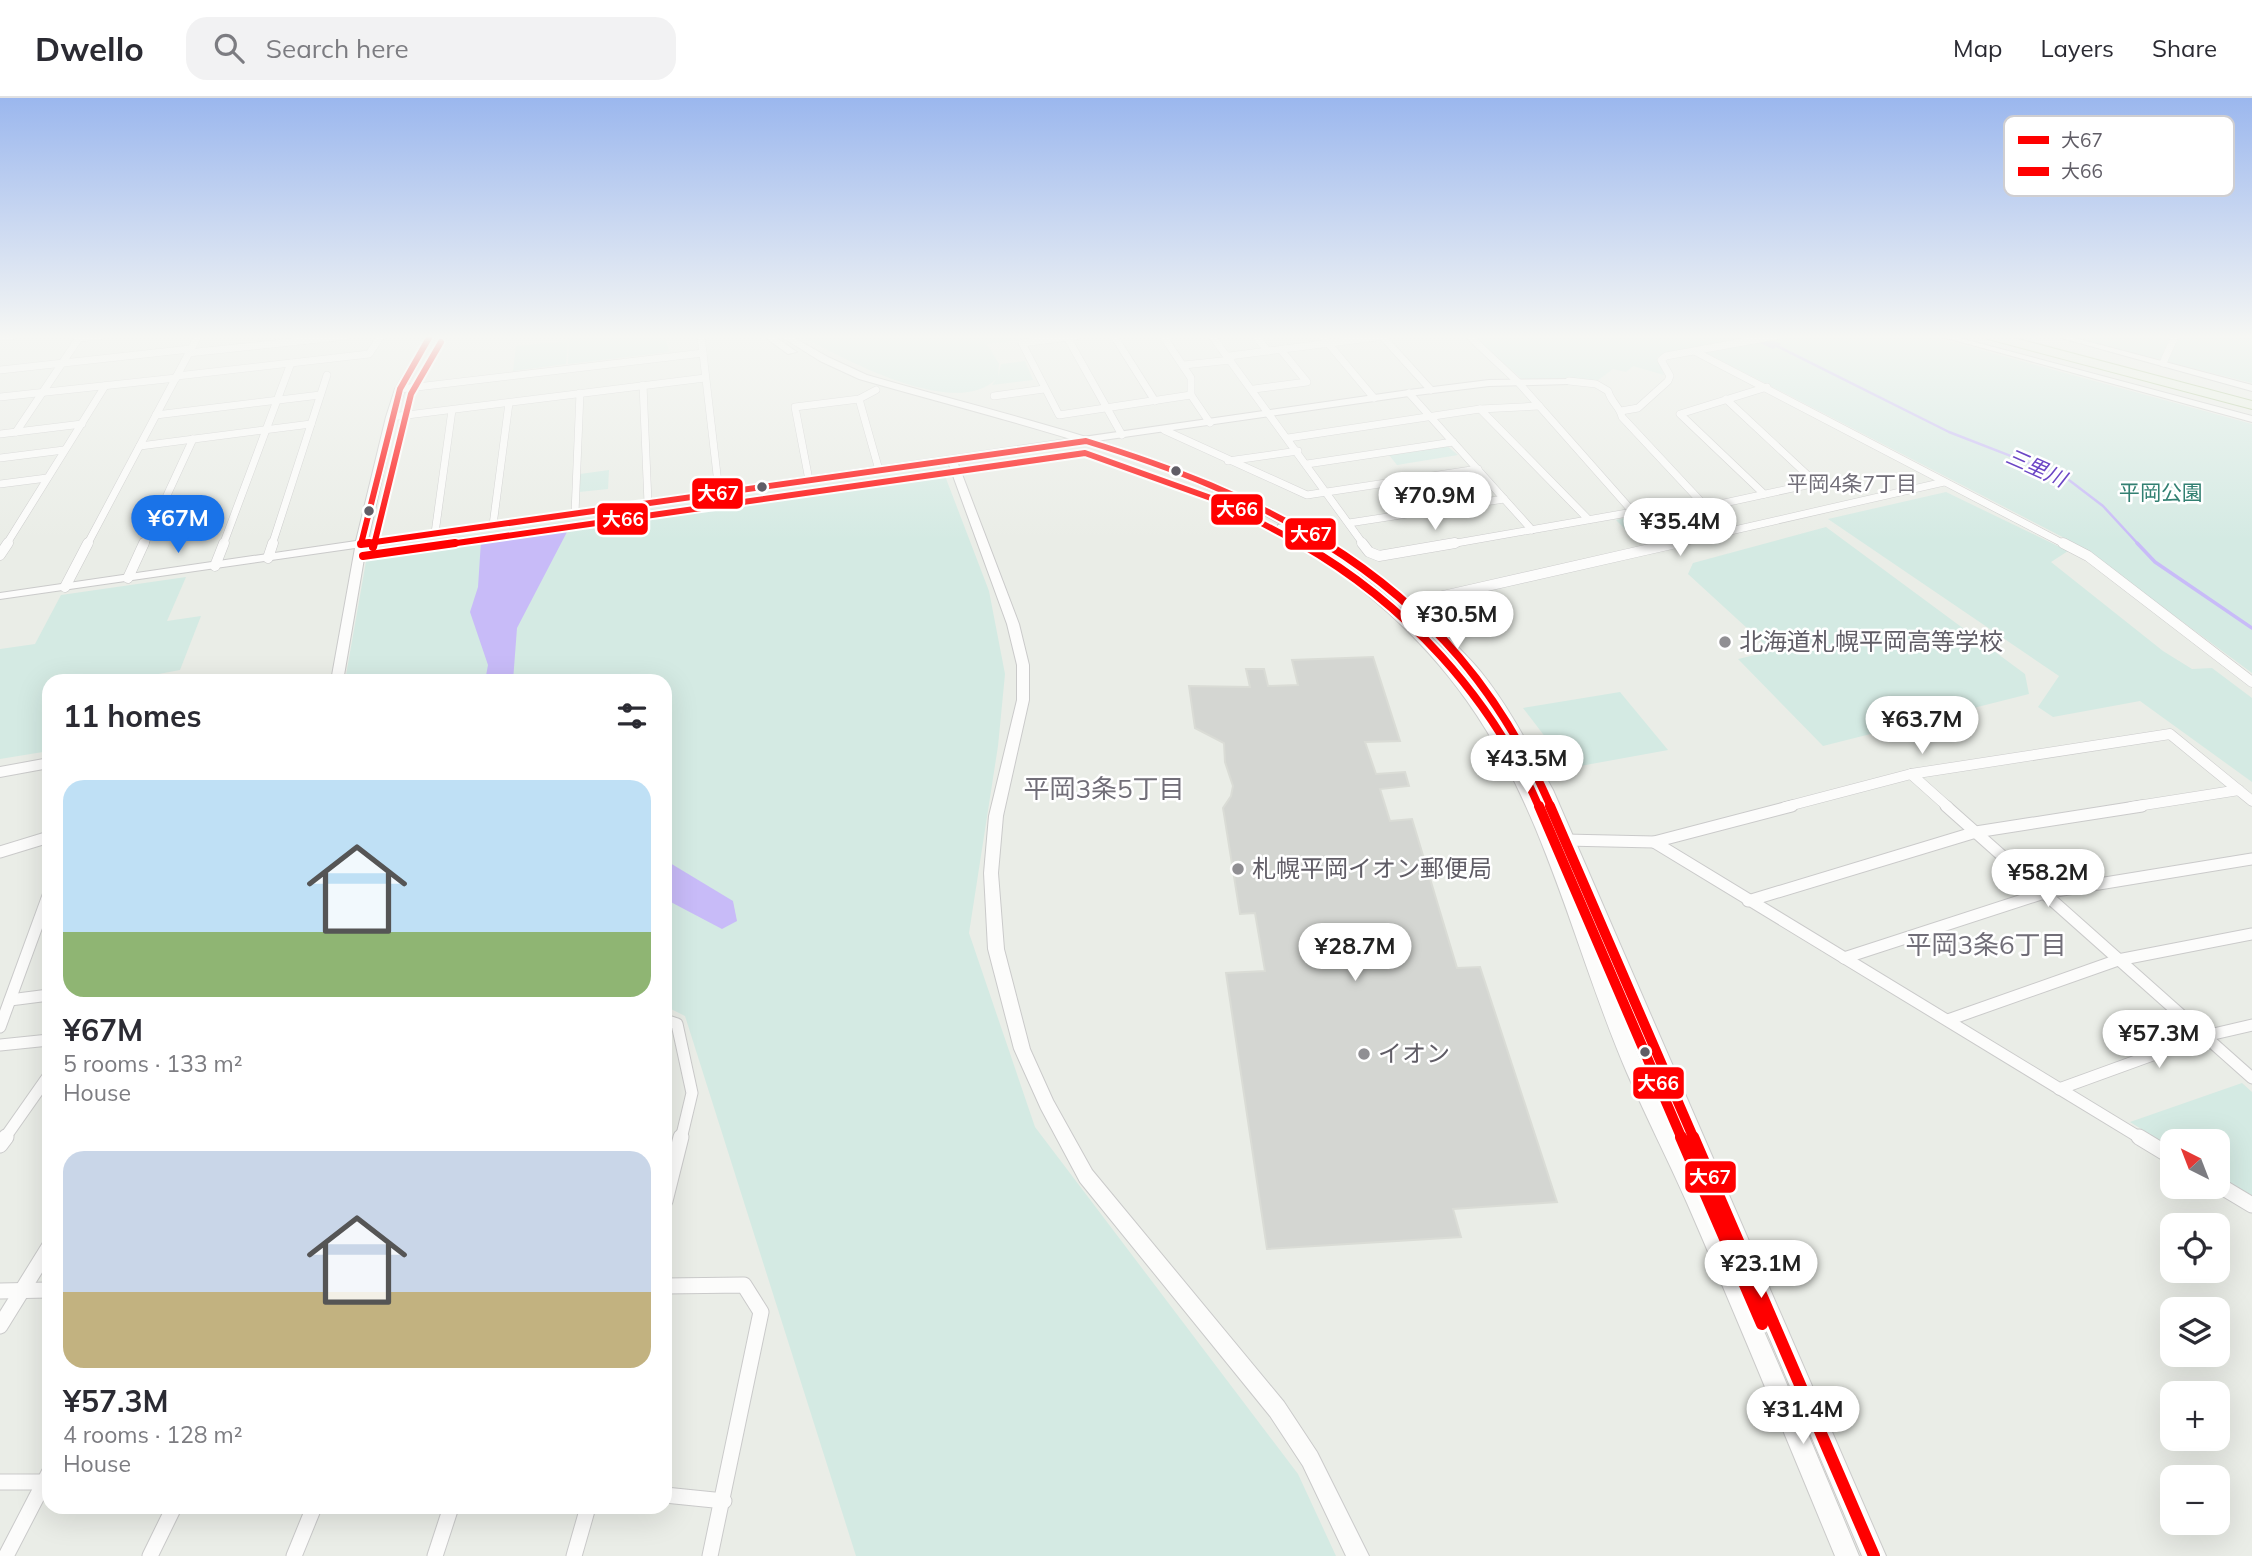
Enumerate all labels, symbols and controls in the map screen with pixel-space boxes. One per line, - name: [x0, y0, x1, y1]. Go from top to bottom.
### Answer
- search box: [186, 17, 676, 80]
- text: Dwello: [35, 28, 144, 69]
- icon: search: [210, 29, 248, 67]
- text: Search here: [266, 32, 409, 65]
- text: Map: [1953, 33, 2002, 63]
- text: Layers: [2040, 33, 2114, 63]
- text: Share: [2152, 33, 2217, 63]
- legend: [2004, 116, 2234, 196]
- text: 大67: [2061, 128, 2103, 152]
- text: 大66: [2061, 159, 2103, 183]
- water label: 三里川: [2002, 442, 2072, 493]
- unlabelled marker: [1169, 464, 1183, 478]
- district label: 平岡4条7丁目: [1787, 470, 1917, 496]
- pin: ¥70.9M: [1378, 472, 1492, 532]
- line badge: 大67: [691, 477, 744, 510]
- park label: 平岡公園: [2119, 479, 2203, 505]
- unlabelled marker: [755, 480, 769, 494]
- text: ¥70.9M: [1395, 480, 1475, 509]
- text: 大67: [697, 481, 739, 505]
- line badge: 大66: [1210, 493, 1264, 526]
- pin: ¥67M: [137, 496, 219, 555]
- text: 大66: [1216, 497, 1258, 521]
- pin: ¥35.4M: [1623, 498, 1737, 558]
- line badge: 大66: [596, 502, 649, 536]
- text: ¥67M: [147, 503, 209, 532]
- unlabelled marker: [362, 504, 376, 518]
- text: ¥35.4M: [1640, 506, 1720, 535]
- text: 大66: [602, 507, 644, 531]
- line badge: 大67: [1284, 517, 1337, 551]
- text: 大67: [1290, 522, 1332, 546]
- pin: ¥30.5M: [1400, 592, 1514, 651]
- text: ¥30.5M: [1417, 599, 1497, 628]
- place label: 北海道札幌平岡高等学校: [1739, 626, 2003, 656]
- marker: 北海道札幌平岡高等学校: [1717, 634, 1733, 650]
- pin: ¥63.7M: [1865, 696, 1979, 756]
- text: 11 homes: [63, 697, 202, 735]
- icon: filters: [613, 697, 651, 735]
- text: ¥63.7M: [1882, 704, 1962, 733]
- pin: ¥43.5M: [1470, 736, 1584, 795]
- text: ¥43.5M: [1487, 743, 1567, 772]
- district label: 平岡3条5丁目: [1023, 772, 1185, 805]
- icon: home: [294, 826, 420, 952]
- pin: ¥58.2M: [1991, 850, 2105, 909]
- place label: 札幌平岡イオン郵便局: [1252, 853, 1492, 883]
- text: ¥58.2M: [2008, 857, 2088, 886]
- marker: 札幌平岡イオン郵便局: [1230, 861, 1246, 877]
- pin: ¥28.7M: [1298, 924, 1412, 983]
- district label: 平岡3条6丁目: [1905, 928, 2067, 961]
- text: ¥28.7M: [1315, 931, 1395, 960]
- pin: ¥57.3M: [2102, 1010, 2216, 1070]
- text: ¥67M: [63, 1011, 143, 1049]
- text: ¥57.3M: [2119, 1018, 2199, 1047]
- place label: イオン: [1378, 1038, 1450, 1068]
- unlabelled marker: [1638, 1045, 1652, 1059]
- marker: イオン: [1356, 1046, 1372, 1062]
- text: 5 rooms · 133 m²: [63, 1049, 243, 1078]
- line badge: 大66: [1632, 1066, 1685, 1100]
- text: 大66: [1637, 1071, 1679, 1095]
- text: House: [63, 1078, 131, 1107]
- north arrow: [2160, 1129, 2230, 1199]
- map controls: [2160, 1129, 2230, 1535]
- line badge: 大67: [1684, 1160, 1737, 1194]
- text: 大67: [1689, 1165, 1731, 1189]
- icon: home: [294, 1197, 420, 1323]
- button: locate: [2160, 1213, 2230, 1283]
- pin: ¥23.1M: [1704, 1240, 1818, 1300]
- text: ¥23.1M: [1721, 1248, 1801, 1277]
- button: layers: [2160, 1297, 2230, 1367]
- button: +: [2160, 1381, 2230, 1451]
- text: ¥57.3M: [63, 1382, 169, 1420]
- pin: ¥31.4M: [1746, 1386, 1860, 1446]
- text: ¥31.4M: [1763, 1394, 1843, 1423]
- text: 4 rooms · 128 m²: [63, 1420, 243, 1449]
- text: House: [63, 1449, 131, 1478]
- button: −: [2160, 1465, 2230, 1535]

